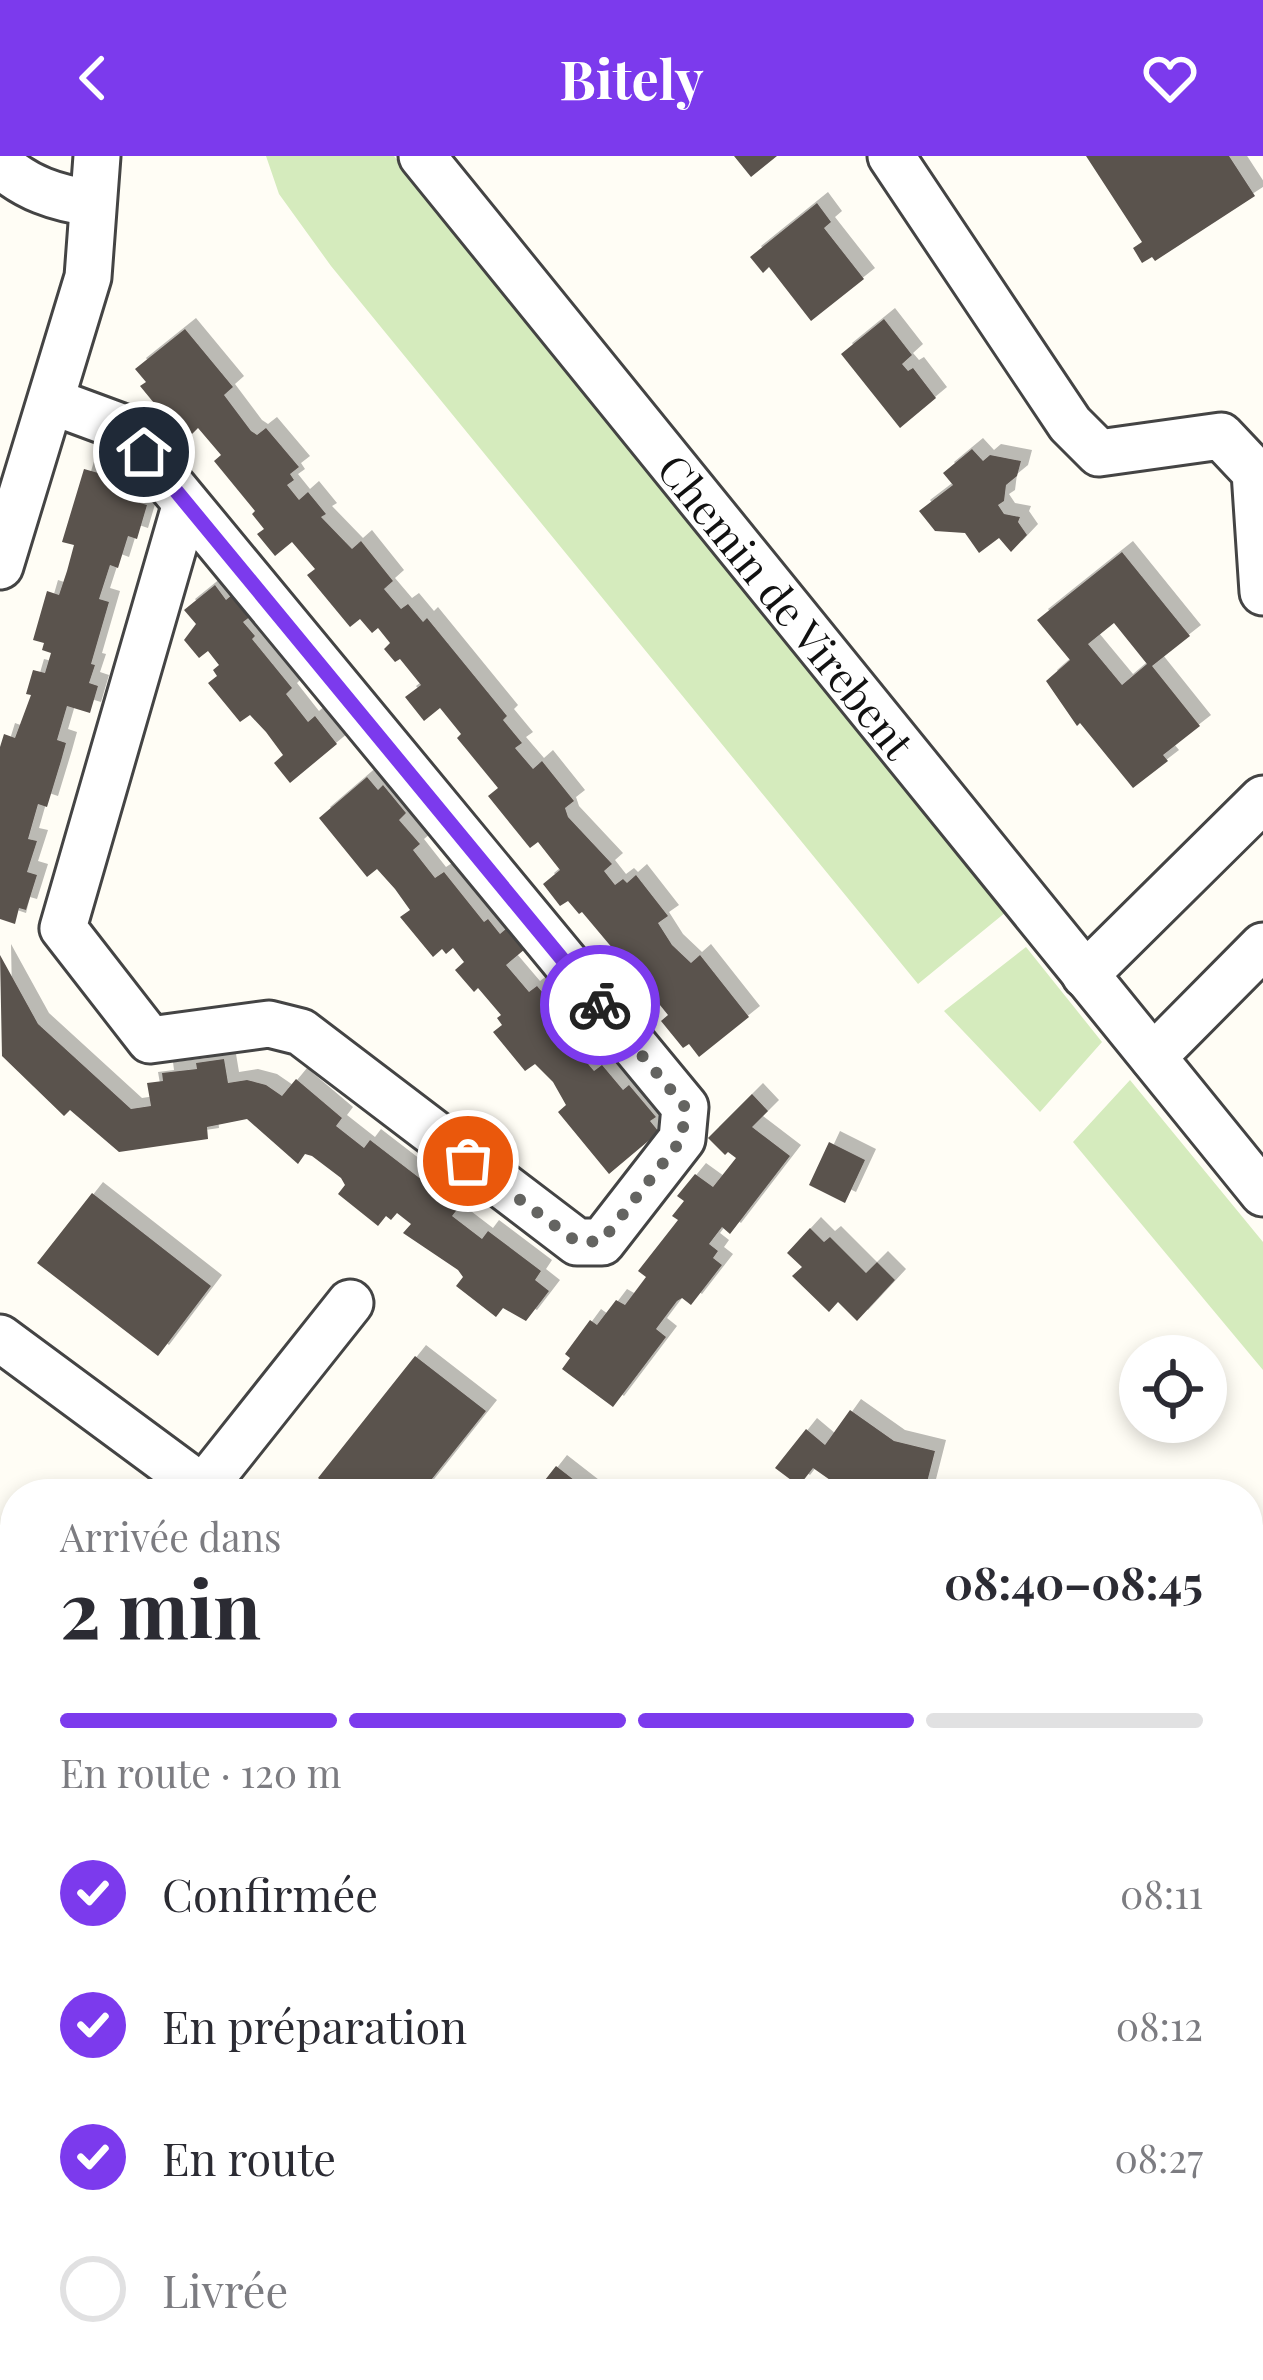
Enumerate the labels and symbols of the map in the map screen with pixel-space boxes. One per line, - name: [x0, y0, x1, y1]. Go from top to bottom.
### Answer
- pin: [93, 401, 195, 503]
- street label: Chemin de Virebent: [646, 442, 928, 770]
- courier: [540, 945, 660, 1065]
- pin: [417, 1110, 519, 1212]

